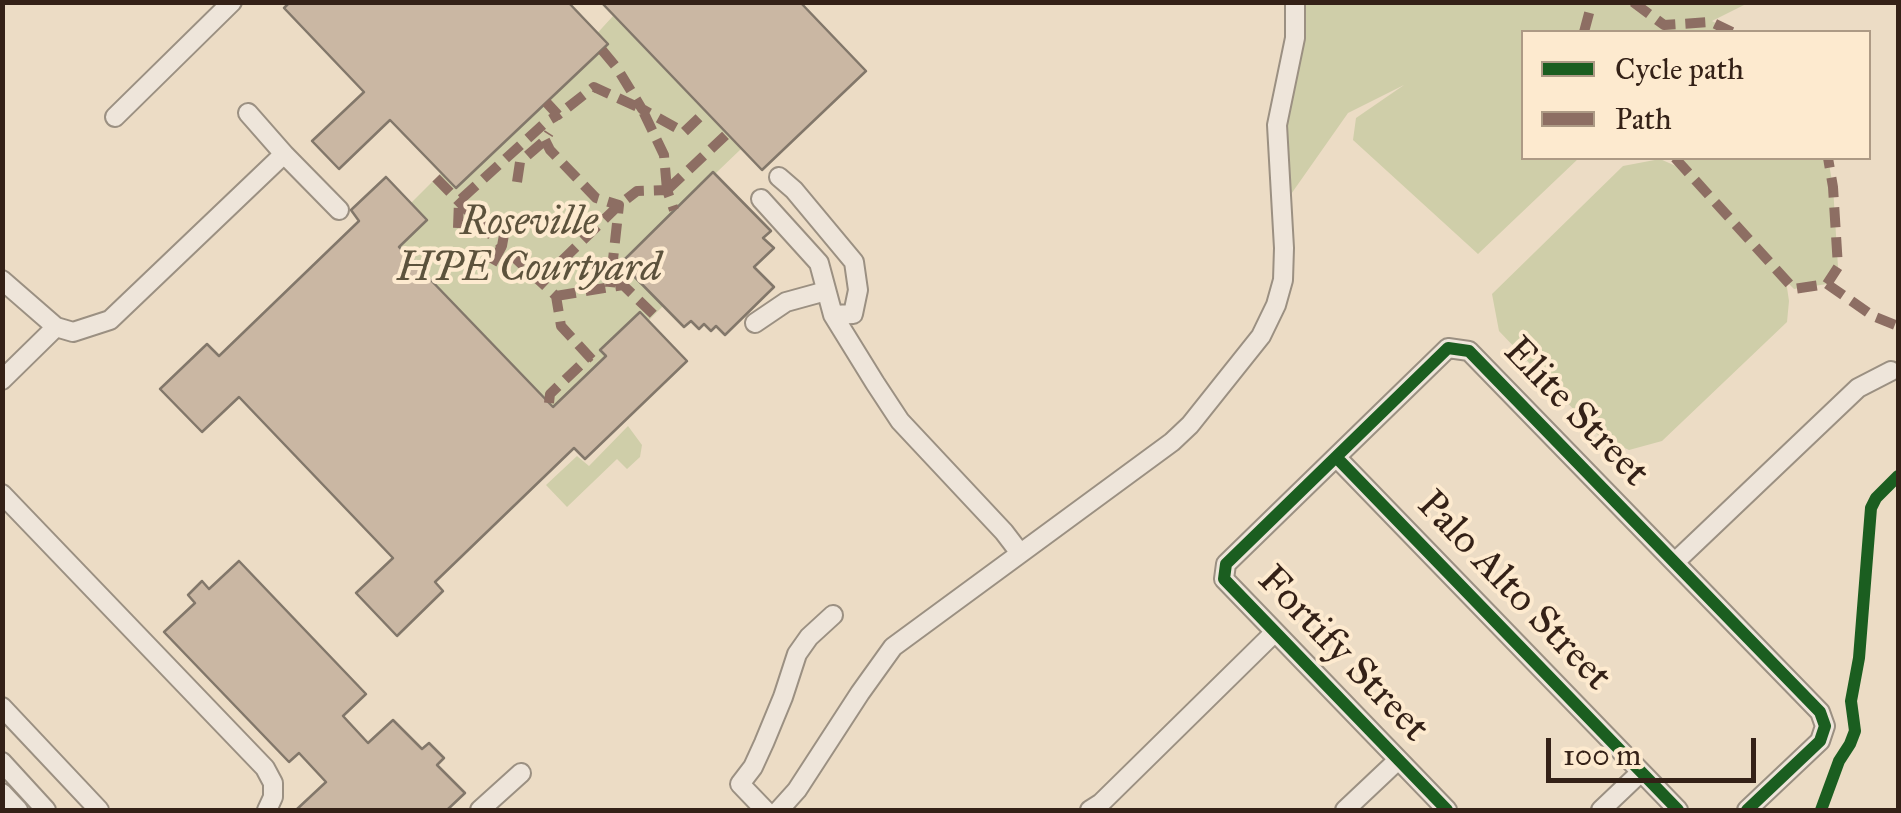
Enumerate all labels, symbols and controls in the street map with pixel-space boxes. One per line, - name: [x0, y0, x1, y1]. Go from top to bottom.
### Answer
- legend: [1521, 30, 1871, 160]
- text: Cycle path: [1615, 51, 1744, 87]
- text: Path: [1615, 101, 1672, 137]
- park label: Roseville HPE Courtyard: [396, 200, 662, 294]
- street label: Elite Street: [1492, 328, 1658, 498]
- street label: Palo Alto Street: [1406, 482, 1620, 702]
- street label: Fortify Street: [1246, 557, 1438, 753]
- scale bar: [1551, 718, 1761, 780]
- text: 100 m: [1563, 737, 1641, 773]

